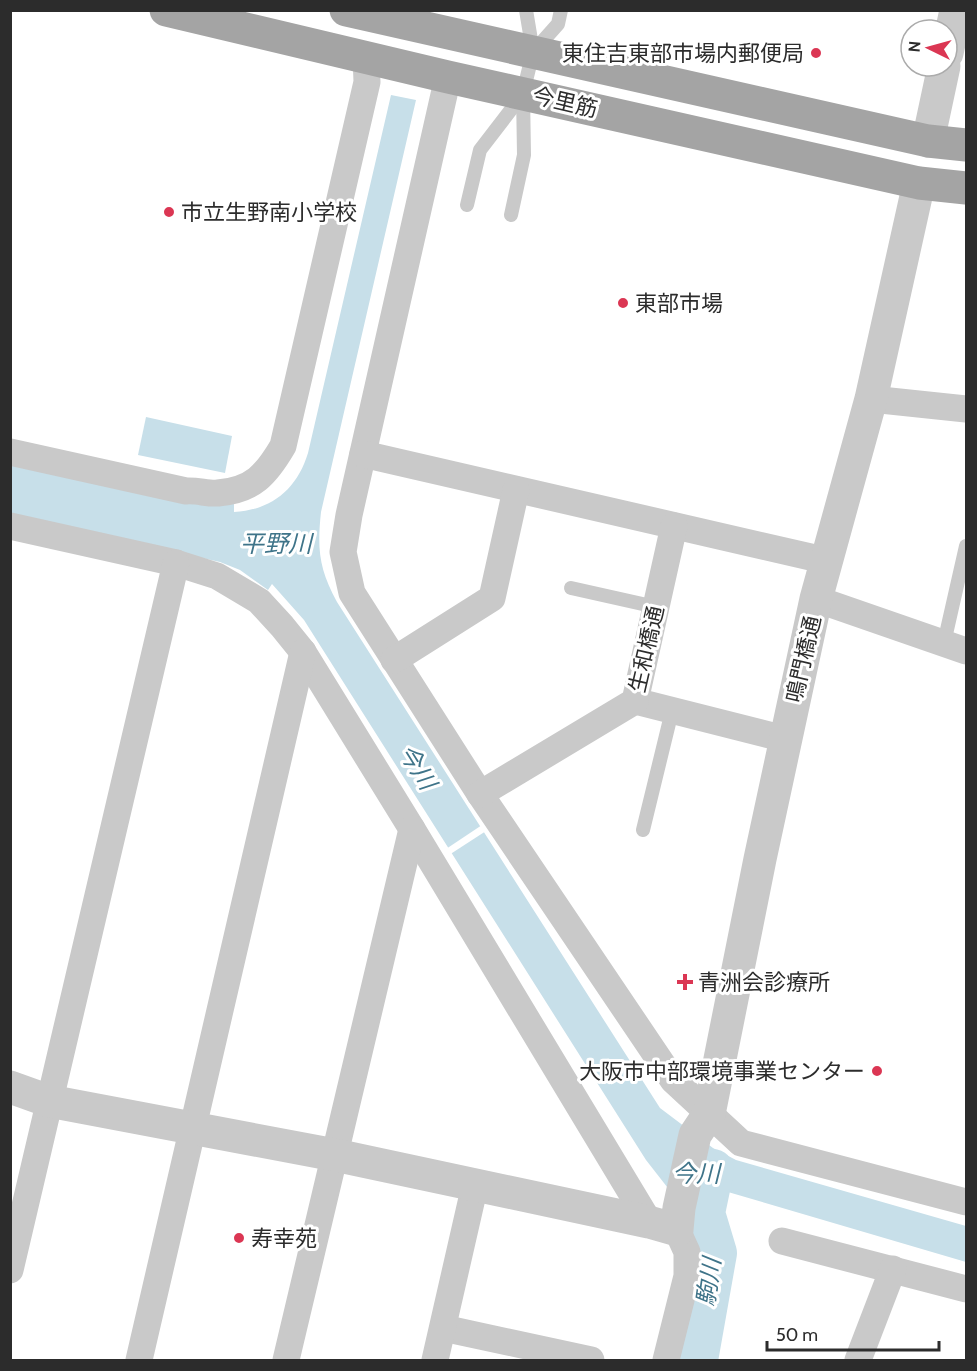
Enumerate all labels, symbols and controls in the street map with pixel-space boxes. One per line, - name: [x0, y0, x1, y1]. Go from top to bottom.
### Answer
- north arrow: [899, 18, 959, 78]
- place label: 東住吉東部市場内郵便局: [562, 40, 804, 67]
- text: N: [905, 40, 925, 53]
- marker: 東住吉東部市場内郵便局: [809, 46, 823, 60]
- street label: 今里筋: [530, 82, 600, 123]
- place label: 市立生野南小学校: [181, 199, 357, 226]
- marker: 市立生野南小学校: [162, 205, 176, 219]
- place label: 東部市場: [635, 290, 723, 317]
- marker: 東部市場: [616, 296, 630, 310]
- water label: 平野川: [240, 529, 315, 558]
- street label: 生和橋通: [623, 603, 670, 695]
- street label: 鳴門橋通: [780, 613, 827, 705]
- water label: 今川: [392, 739, 444, 797]
- place label: 青洲会診療所: [698, 969, 830, 996]
- marker: 青洲会診療所: [676, 973, 694, 991]
- place label: 大阪市中部環境事業センター: [579, 1058, 865, 1085]
- marker: 大阪市中部環境事業センター: [870, 1064, 884, 1078]
- water label: 今川: [672, 1159, 723, 1188]
- place label: 寿幸苑: [251, 1225, 317, 1252]
- marker: 寿幸苑: [232, 1231, 246, 1245]
- water label: 駒川: [691, 1253, 727, 1308]
- scale bar: [767, 1314, 940, 1352]
- text: 50 m: [776, 1324, 818, 1346]

